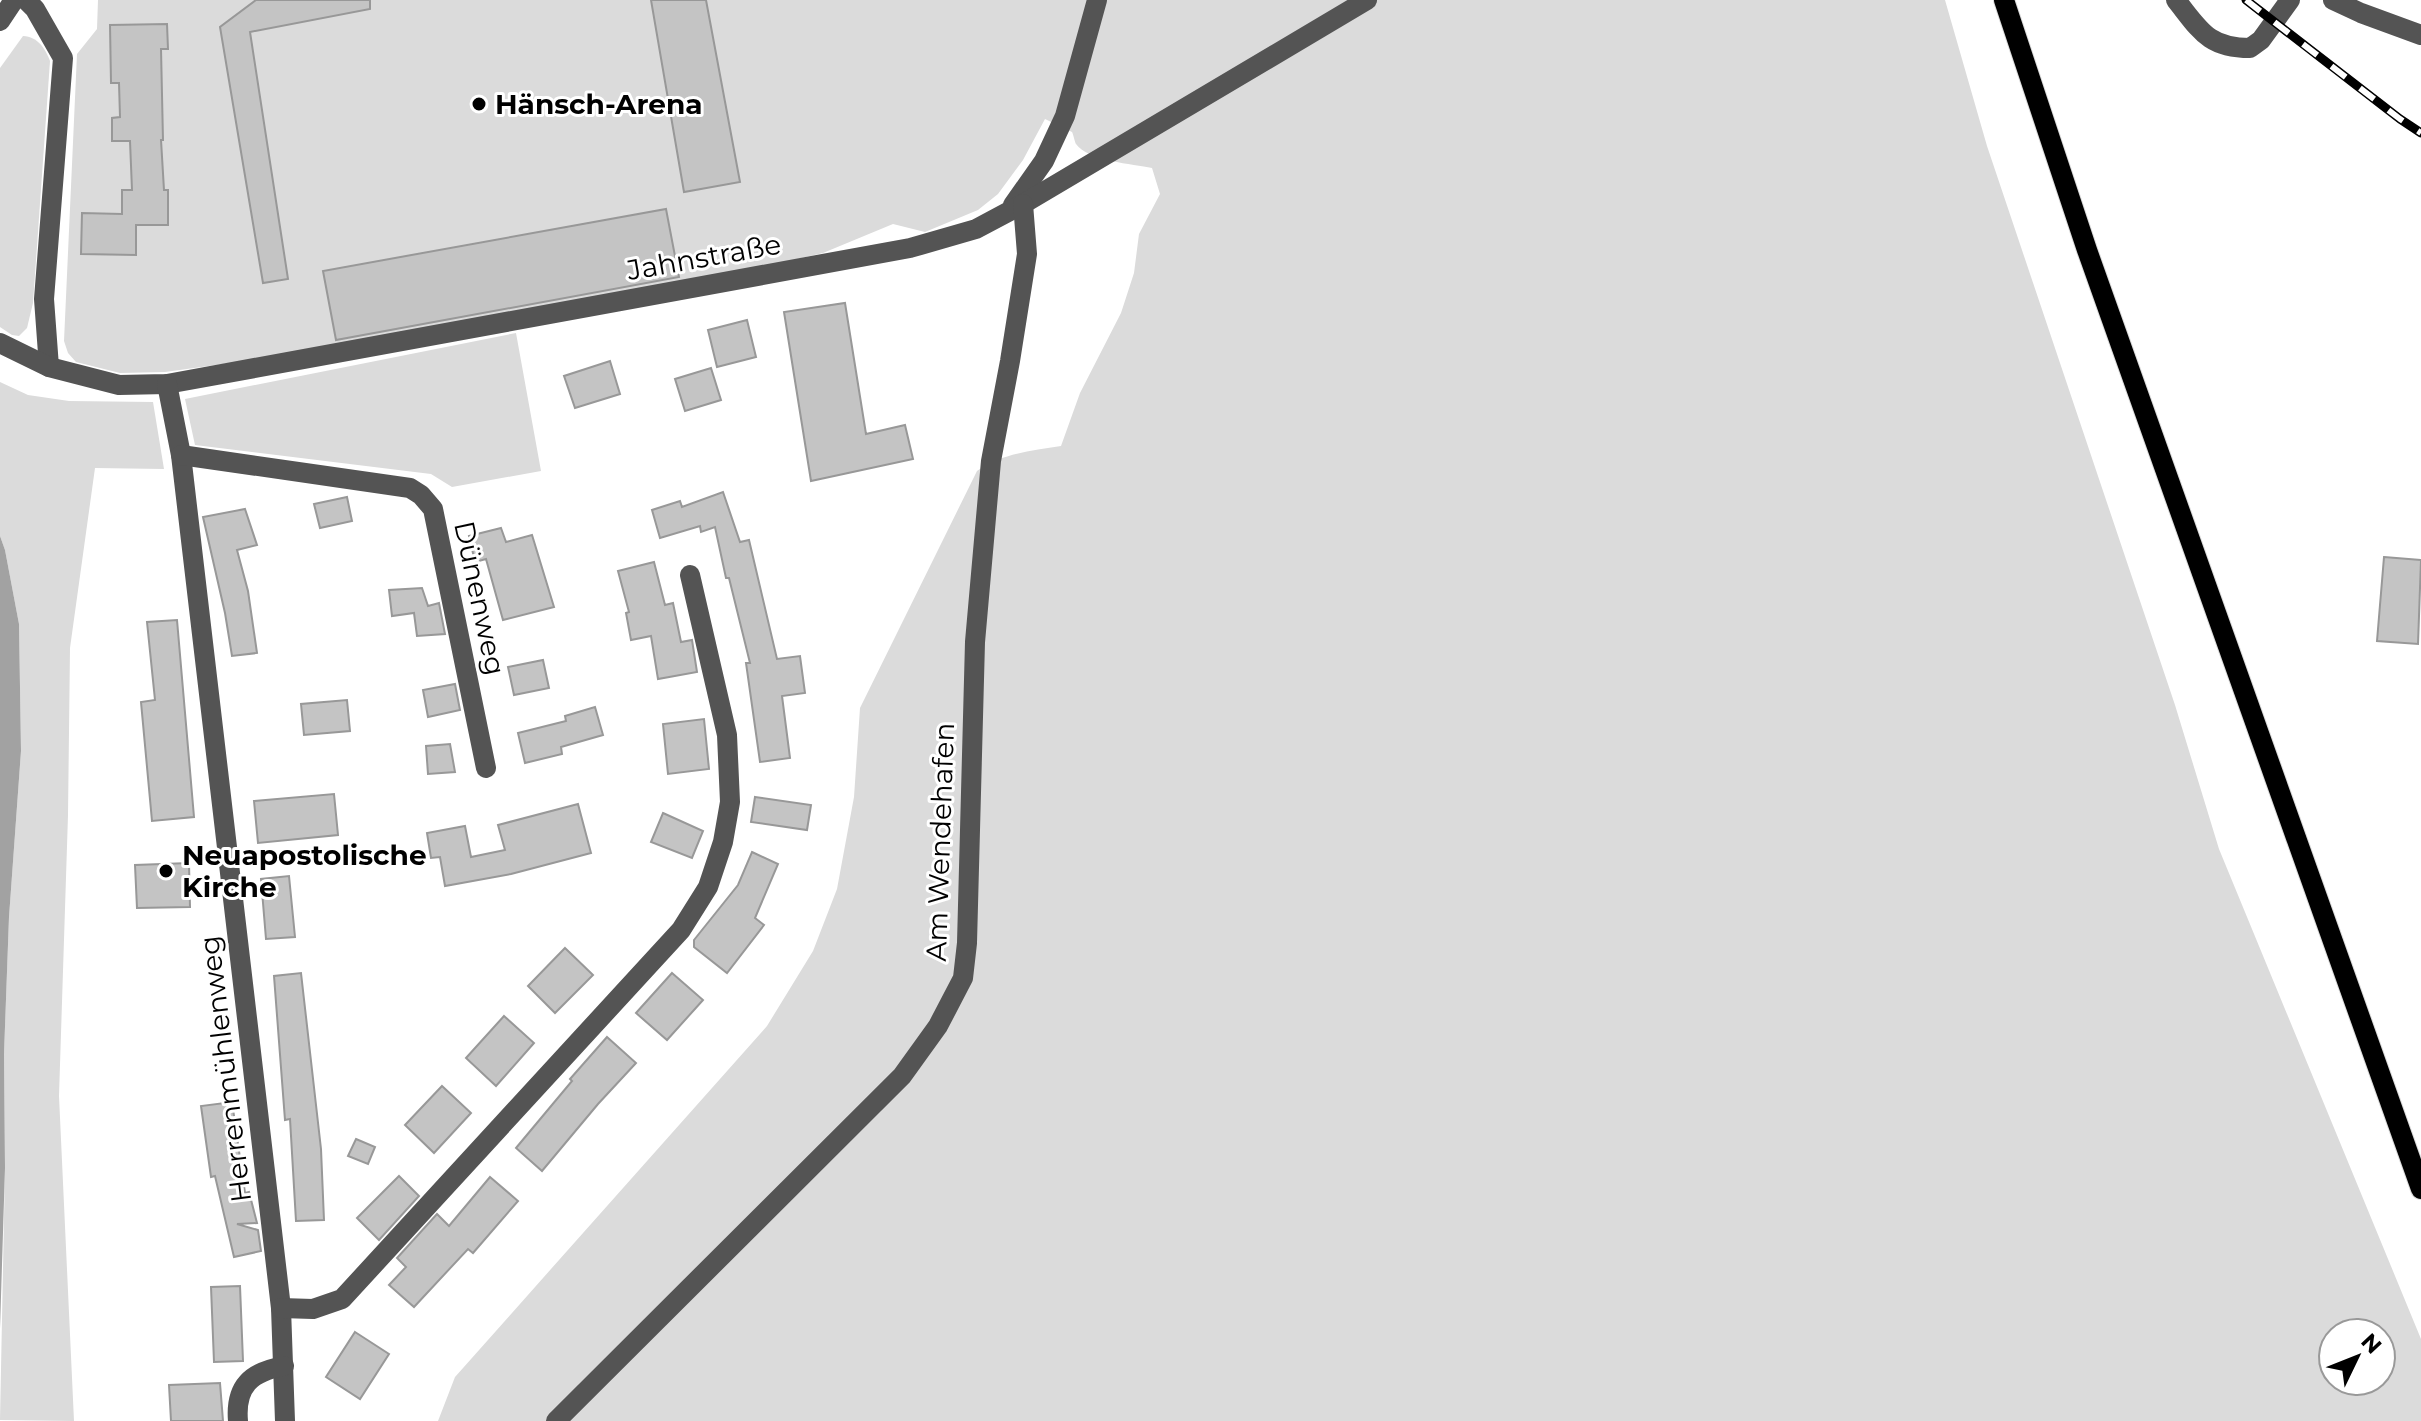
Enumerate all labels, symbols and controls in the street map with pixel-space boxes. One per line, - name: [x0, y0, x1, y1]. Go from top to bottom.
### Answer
- place label: Hänsch-Arena: [495, 87, 703, 121]
- marker: Hänsch-Arena: [470, 95, 488, 113]
- street label: Jahnstraße: [623, 227, 784, 287]
- street label: Dünenweg: [447, 518, 513, 678]
- street label: Am Wendehafen: [919, 722, 961, 962]
- place label: Neuapostolische Kirche: [182, 838, 427, 904]
- marker: Neuapostolische Kirche: [157, 862, 175, 880]
- street label: Herrenmühlenweg: [192, 934, 258, 1204]
- north arrow: [2317, 1317, 2397, 1397]
- text: N: [2355, 1328, 2387, 1359]

